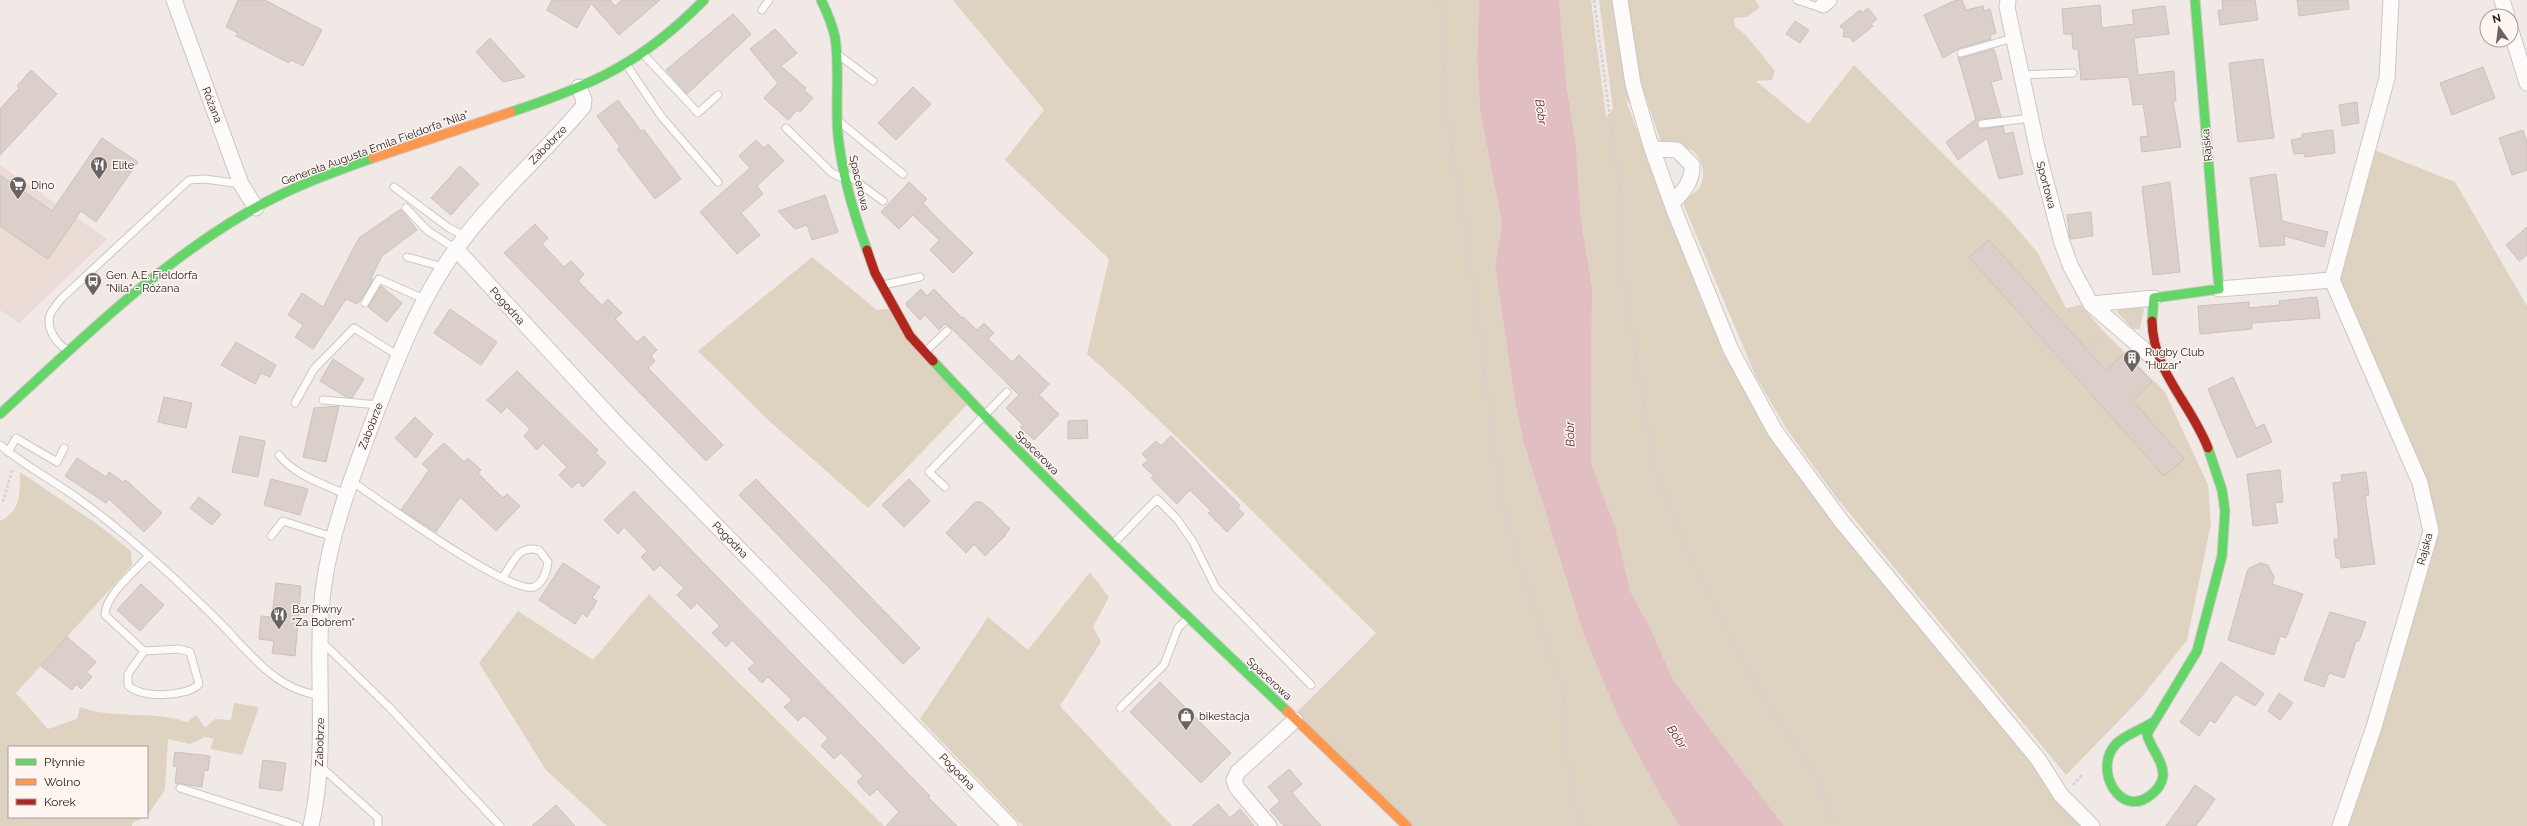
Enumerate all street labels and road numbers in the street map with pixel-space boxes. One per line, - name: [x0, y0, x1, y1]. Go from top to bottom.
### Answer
- street label: Różana: [199, 85, 225, 125]
- street label: Generała Augusta Emila Fieldorfa "Nila": [280, 108, 470, 188]
- street label: Zabobrze: [526, 123, 570, 167]
- street label: Rajska: [2199, 128, 2215, 162]
- street label: Spacerowa: [846, 154, 872, 212]
- street label: Sportowa: [2033, 160, 2059, 210]
- street label: Pogodna: [487, 285, 527, 327]
- street label: Zabobrze: [356, 400, 386, 451]
- street label: Spacerowa: [1012, 428, 1062, 478]
- street label: Pogodna: [709, 519, 751, 561]
- street label: Rajska: [2414, 532, 2436, 566]
- street label: Spacerowa: [1244, 655, 1294, 703]
- street label: Zabobrze: [313, 717, 327, 767]
- street label: Pogodna: [936, 751, 978, 793]

